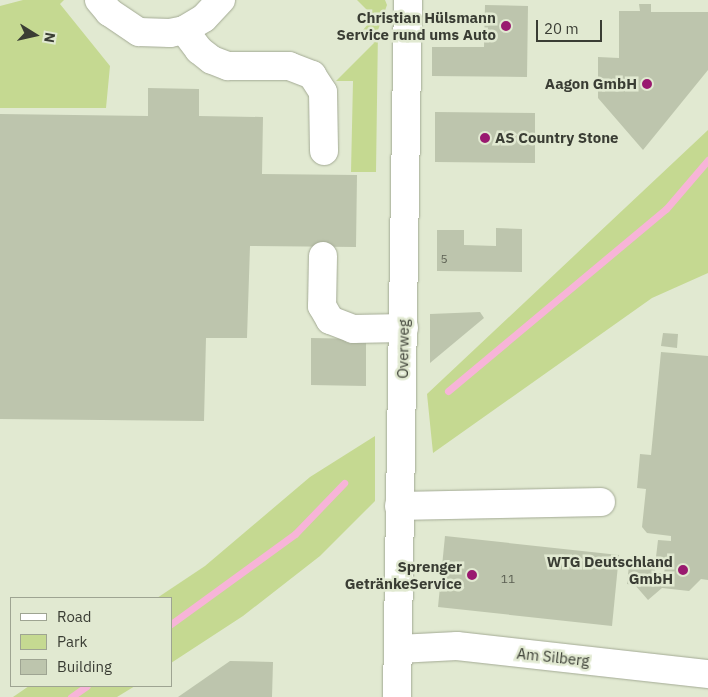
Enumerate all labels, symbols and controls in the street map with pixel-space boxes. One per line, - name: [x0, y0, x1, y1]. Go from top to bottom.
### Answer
- place label: Christian Hülsmann Service rund ums Auto: [337, 8, 496, 43]
- north arrow: [10, 10, 60, 60]
- scale bar: [538, 10, 604, 42]
- text: 20 m: [544, 19, 579, 38]
- marker: Christian Hülsmann Service rund ums Auto: [500, 20, 512, 32]
- text: N: [40, 31, 60, 44]
- place label: Aagon GmbH: [545, 75, 637, 93]
- marker: Aagon GmbH: [641, 78, 653, 90]
- place label: AS Country Stone: [495, 129, 619, 147]
- marker: AS Country Stone: [479, 132, 491, 144]
- house number: 5: [440, 252, 448, 266]
- street label: Overweg: [393, 319, 413, 379]
- place label: WTG Deutschland GmbH: [547, 552, 673, 587]
- place label: Sprenger GetränkeService: [345, 557, 462, 592]
- marker: WTG Deutschland GmbH: [677, 564, 689, 576]
- marker: Sprenger GetränkeService: [466, 569, 478, 581]
- house number: 11: [501, 572, 515, 586]
- legend: [10, 597, 172, 687]
- text: Road: [57, 607, 92, 626]
- text: Park: [57, 632, 87, 651]
- street label: Am Silberg: [516, 644, 590, 670]
- text: Building: [57, 657, 112, 676]

